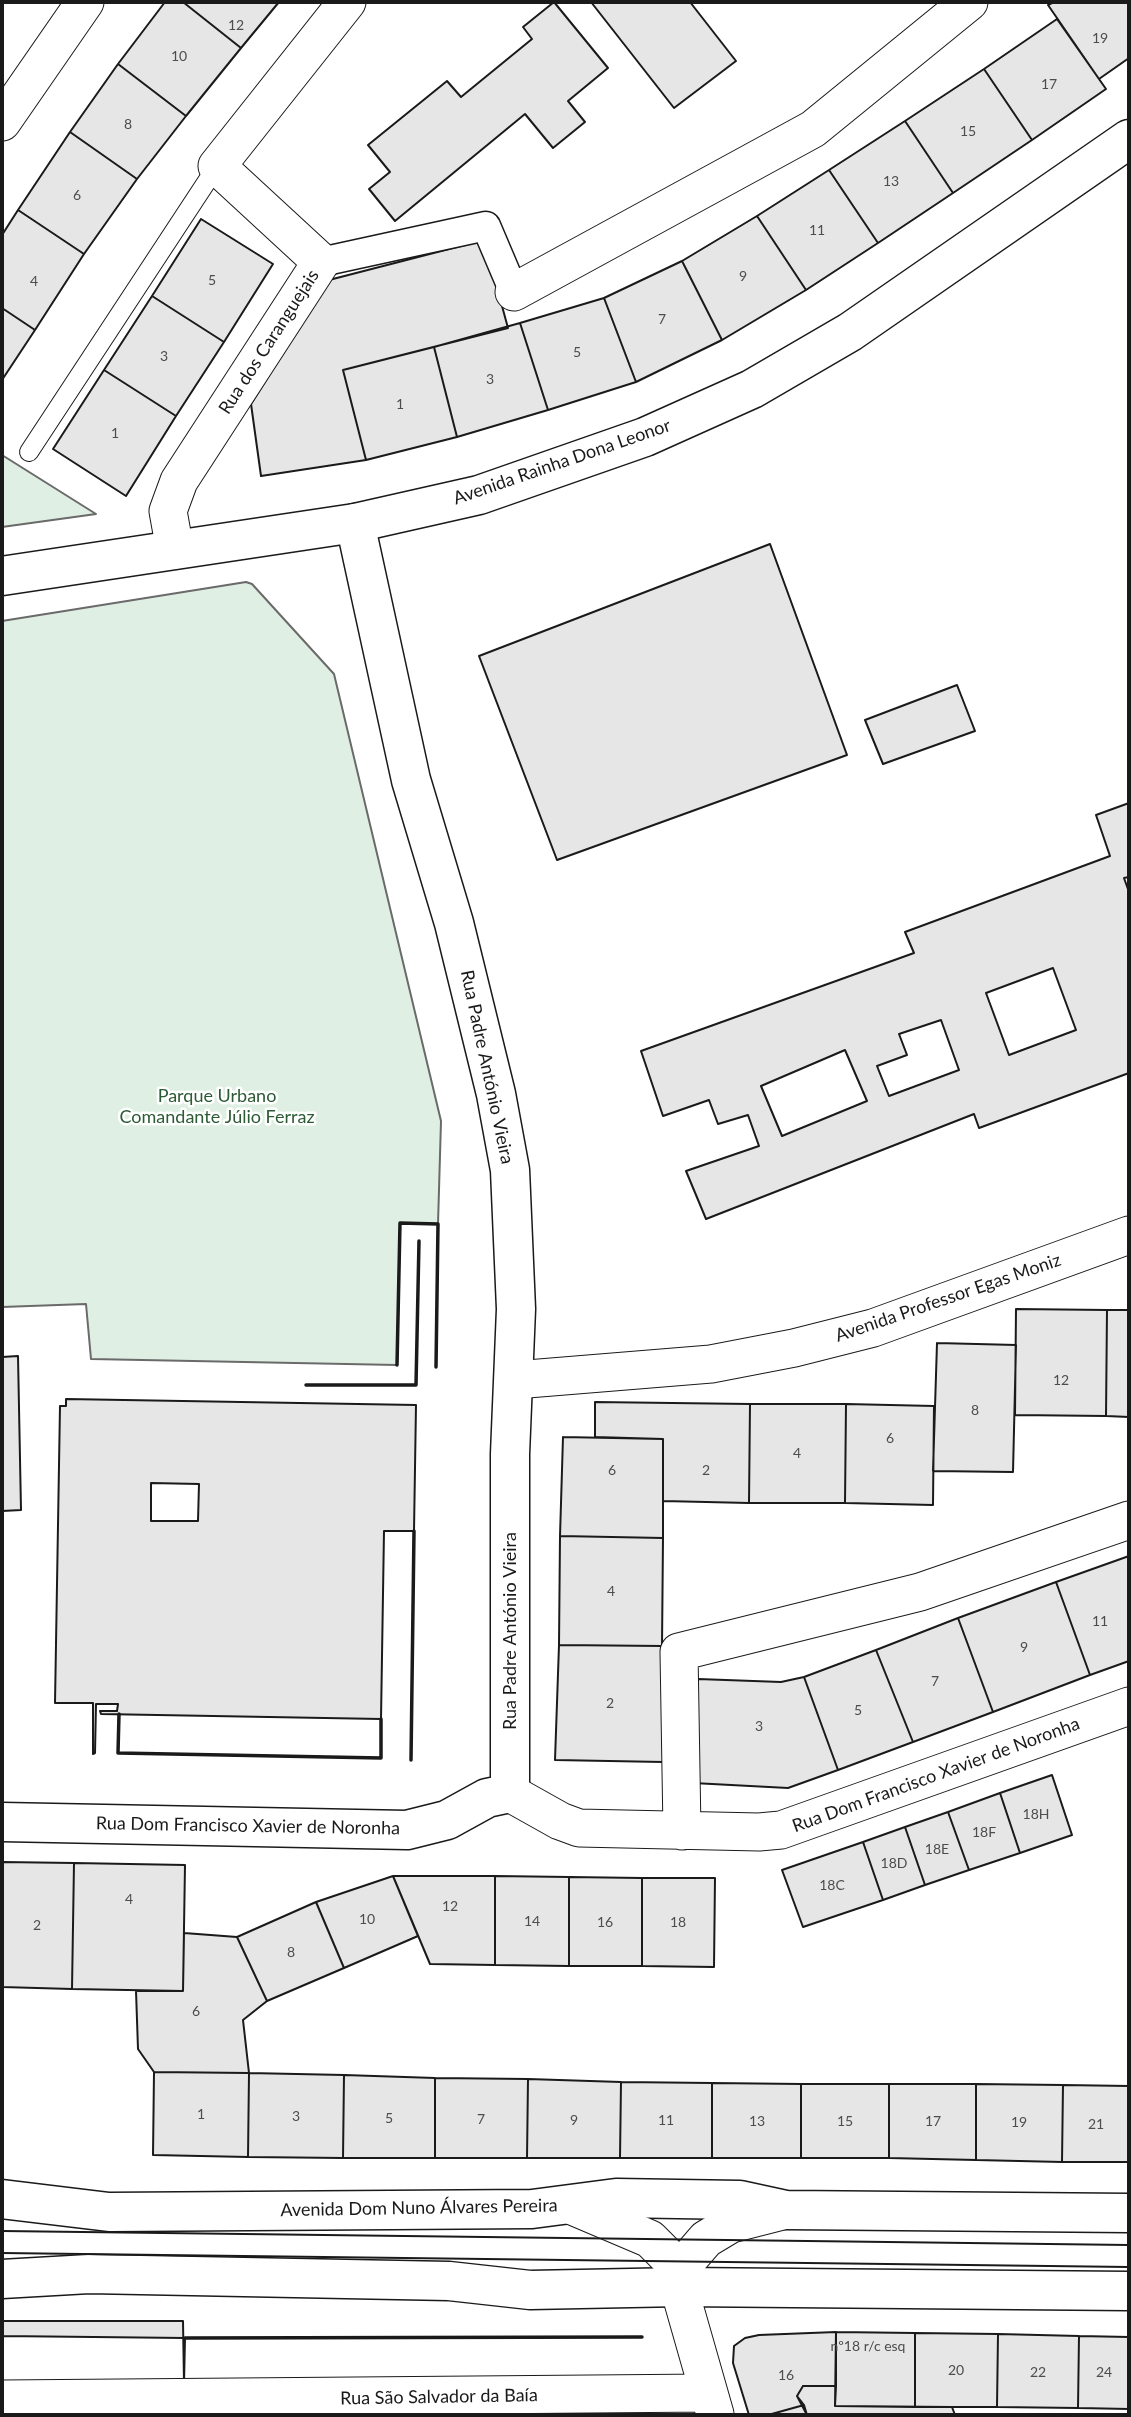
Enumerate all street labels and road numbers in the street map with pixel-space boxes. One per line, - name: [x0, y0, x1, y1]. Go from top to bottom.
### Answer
- street label: Rua dos Caranguejais: [214, 266, 324, 418]
- street label: Avenida Rainha Dona Leonor: [450, 415, 674, 509]
- street label: Rua Padre António Vieira: [456, 968, 518, 1166]
- street label: Avenida Professor Egas Moniz: [832, 1249, 1064, 1347]
- street label: Rua Padre António Vieira: [499, 1532, 521, 1730]
- street label: Rua Dom Francisco Xavier de Noronha: [789, 1713, 1083, 1837]
- street label: Rua Dom Francisco Xavier de Noronha: [96, 1813, 400, 1839]
- street label: Avenida Dom Nuno Álvares Pereira: [280, 2195, 558, 2221]
- street label: Rua São Salvador da Baía: [340, 2384, 538, 2410]

